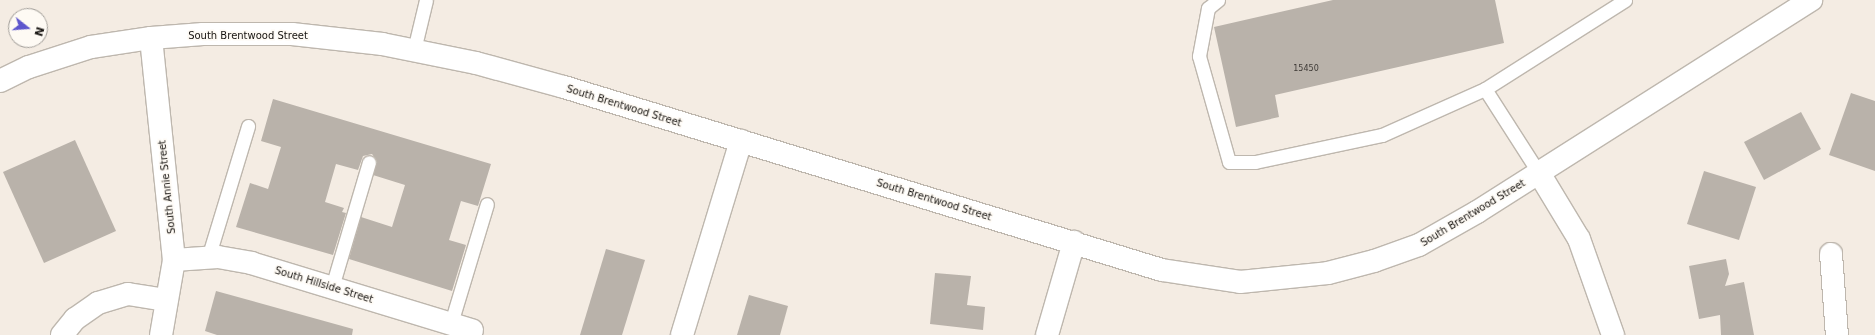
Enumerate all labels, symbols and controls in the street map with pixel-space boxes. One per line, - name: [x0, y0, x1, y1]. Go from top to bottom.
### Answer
- north arrow: [8, 8, 48, 48]
- text: N: [31, 25, 47, 38]
- street label: South Brentwood Street: [188, 30, 308, 42]
- house number: 15450: [1293, 64, 1319, 74]
- street label: South Brentwood Street: [565, 83, 683, 129]
- street label: South Annie Street: [156, 140, 178, 234]
- street label: South Brentwood Street: [875, 177, 993, 223]
- street label: South Brentwood Street: [1419, 177, 1527, 249]
- street label: South Hillside Street: [273, 264, 375, 306]

